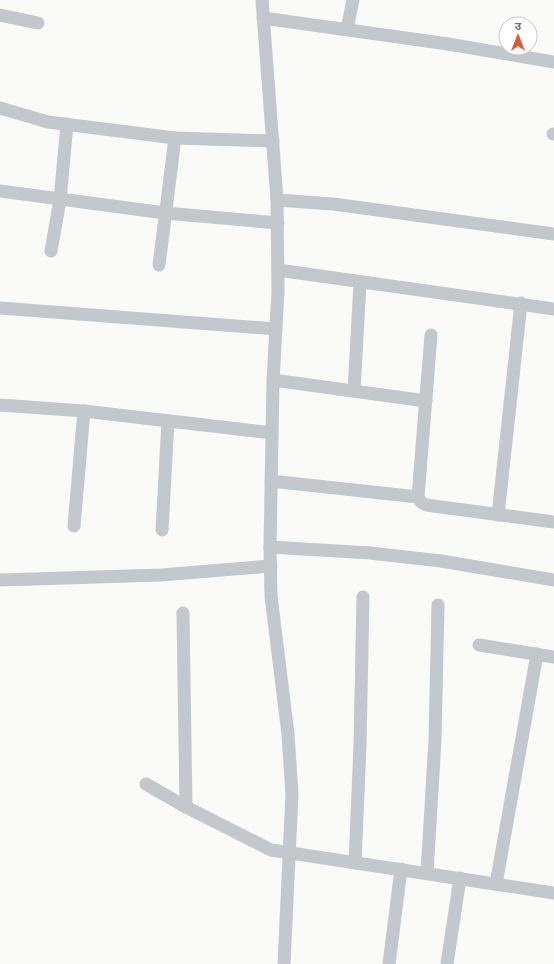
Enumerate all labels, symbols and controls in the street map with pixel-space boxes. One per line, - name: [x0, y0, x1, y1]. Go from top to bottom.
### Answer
- north arrow: [498, 16, 538, 56]
- text: उ: [515, 20, 522, 33]

